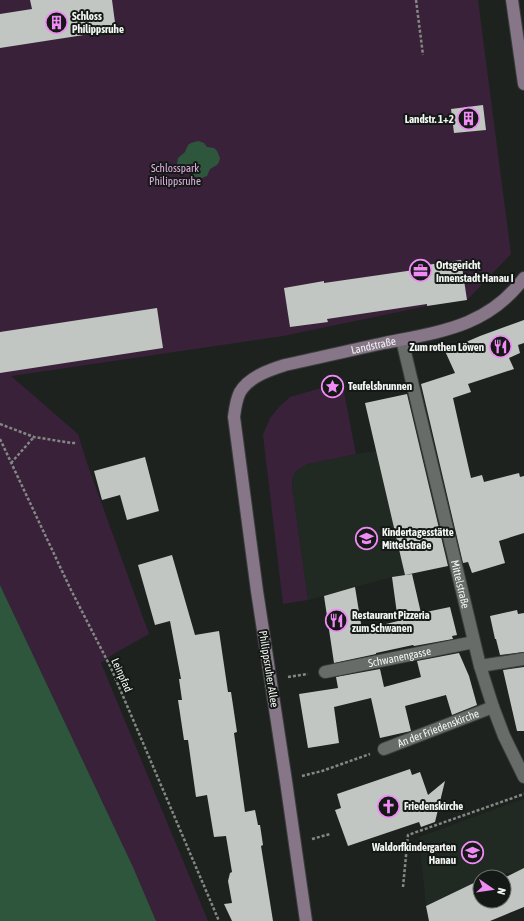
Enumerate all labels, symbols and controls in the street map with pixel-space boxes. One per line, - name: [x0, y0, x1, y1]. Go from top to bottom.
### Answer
- building icon: Schloss Philippsruhe: [44, 9, 70, 35]
- place label: Schloss Philippsruhe: [72, 10, 124, 35]
- building icon: Landstr. 1+2: [456, 106, 482, 132]
- place label: Landstr. 1+2: [405, 113, 454, 125]
- park label: Schlosspark Philippsruhe: [149, 162, 201, 187]
- office icon: Ortsgericht Innenstadt Hanau I: [407, 258, 433, 284]
- place label: Ortsgericht Innenstadt Hanau I: [436, 259, 514, 284]
- restaurant icon: Zum rothen Löwen: [487, 334, 513, 360]
- street label: Landstraße: [350, 335, 397, 356]
- place label: Zum rothen Löwen: [409, 341, 484, 353]
- place icon: Teufelsbrunnen: [320, 373, 346, 399]
- place label: Teufelsbrunnen: [348, 380, 412, 392]
- school or university icon: Kindertagesstätte Mittelstraße: [354, 525, 380, 551]
- place label: Kindertagesstätte Mittelstraße: [382, 526, 454, 551]
- street label: Mittelstraße: [449, 559, 472, 610]
- restaurant icon: Restaurant Pizzeria zum Schwanen: [323, 608, 349, 634]
- place label: Restaurant Pizzeria zum Schwanen: [352, 609, 430, 634]
- street label: Philippsruher Allee: [257, 630, 281, 708]
- street label: Schwanengasse: [367, 645, 432, 669]
- street label: Leinpfad: [109, 656, 135, 694]
- street label: An der Friedenskirche: [396, 707, 481, 749]
- church icon: Friedenskirche: [375, 793, 401, 819]
- place label: Friedenskirche: [404, 800, 463, 812]
- school or university icon: Waldorfkindergarten Hanau: [459, 840, 485, 866]
- place label: Waldorfkindergarten Hanau: [371, 841, 456, 866]
- north arrow: [472, 869, 512, 909]
- text: N: [495, 887, 508, 896]

